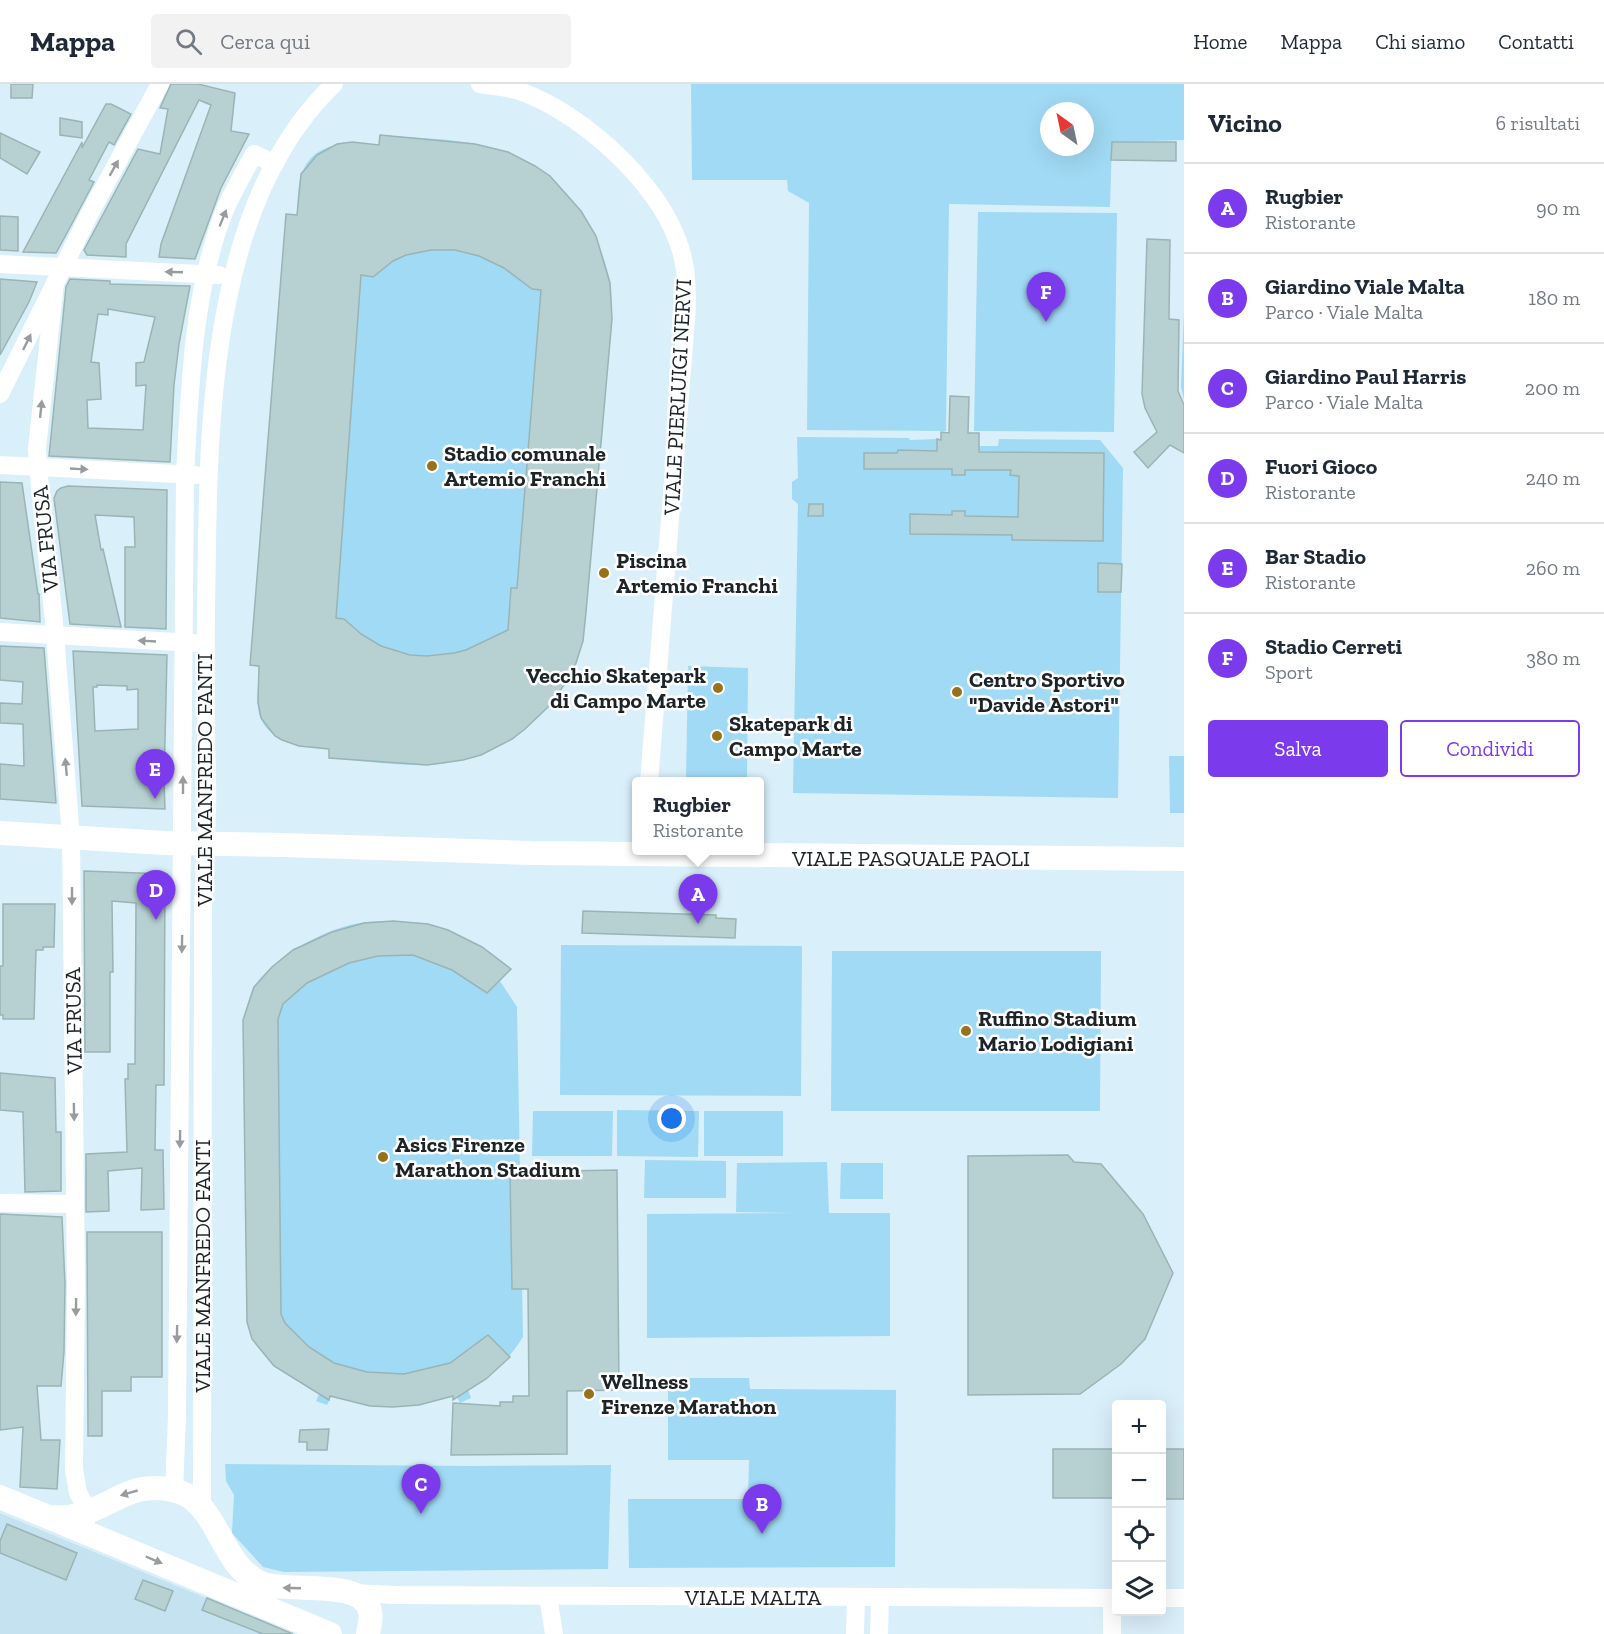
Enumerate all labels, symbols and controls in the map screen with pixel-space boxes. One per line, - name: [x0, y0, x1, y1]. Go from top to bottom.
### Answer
- search box: [151, 14, 571, 68]
- text: Mappa: [30, 25, 115, 58]
- icon: search: [172, 25, 205, 58]
- text: Cerca qui: [220, 28, 310, 55]
- text: Home: [1193, 29, 1247, 54]
- text: Mappa: [1280, 29, 1342, 54]
- text: Chi siamo: [1375, 29, 1465, 54]
- text: Contatti: [1498, 29, 1574, 54]
- north arrow: [1040, 102, 1094, 156]
- text: Vicino: [1208, 107, 1282, 139]
- text: 6 risultati: [1495, 111, 1580, 135]
- one-way arrow: [109, 159, 119, 176]
- text: Rugbier: [1265, 183, 1343, 210]
- text: A: [1221, 196, 1234, 220]
- text: 90 m: [1536, 196, 1580, 220]
- one-way arrow: [219, 209, 228, 227]
- text: Ristorante: [1265, 210, 1356, 234]
- one-way arrow: [165, 267, 184, 276]
- pin: F: [1026, 272, 1066, 322]
- text: Giardino Viale Malta: [1265, 273, 1465, 300]
- street label: VIALE PIERLUIGI NERVI: [658, 278, 697, 517]
- text: B: [1221, 286, 1234, 310]
- text: 180 m: [1528, 286, 1580, 310]
- text: Parco · Viale Malta: [1265, 300, 1423, 324]
- one-way arrow: [22, 333, 32, 350]
- text: Giardino Paul Harris: [1265, 363, 1466, 390]
- text: C: [1221, 376, 1234, 400]
- text: 200 m: [1525, 376, 1580, 400]
- text: Parco · Viale Malta: [1265, 390, 1423, 414]
- one-way arrow: [36, 399, 46, 418]
- place label: Stadio comunale Artemio Franchi: [444, 440, 606, 492]
- text: Fuori Gioco: [1265, 453, 1377, 480]
- marker: Stadio comunale Artemio Franchi: [425, 459, 439, 473]
- one-way arrow: [70, 465, 89, 474]
- text: D: [1221, 466, 1234, 490]
- text: 240 m: [1526, 466, 1580, 490]
- text: Ristorante: [1265, 480, 1356, 504]
- street label: VIA FRUSA: [26, 484, 65, 594]
- text: Bar Stadio: [1265, 543, 1366, 570]
- place label: Piscina Artemio Franchi: [616, 547, 778, 599]
- text: E: [1222, 556, 1233, 580]
- text: 260 m: [1526, 556, 1580, 580]
- marker: Piscina Artemio Franchi: [597, 566, 611, 580]
- text: Ristorante: [1265, 570, 1356, 594]
- text: Stadio Cerreti: [1265, 633, 1402, 660]
- one-way arrow: [137, 636, 156, 646]
- text: F: [1222, 646, 1233, 670]
- text: 380 m: [1526, 646, 1580, 670]
- street label: VIALE MANFREDO FANTI: [191, 653, 218, 908]
- text: Sport: [1265, 660, 1313, 684]
- place label: Vecchio Skatepark di Campo Marte: [526, 662, 706, 714]
- place label: Centro Sportivo "Davide Astori": [969, 666, 1125, 718]
- marker: Vecchio Skatepark di Campo Marte: [711, 681, 725, 695]
- marker: Centro Sportivo "Davide Astori": [950, 685, 964, 699]
- place label: Skatepark di Campo Marte: [729, 710, 862, 762]
- button: Salva: [1208, 720, 1388, 777]
- button: Condividi: [1400, 720, 1580, 777]
- marker: Skatepark di Campo Marte: [710, 729, 724, 743]
- pin: E: [136, 750, 174, 799]
- one-way arrow: [61, 758, 70, 777]
- one-way arrow: [178, 776, 188, 795]
- popup: [632, 777, 764, 855]
- text: Rugbier: [653, 791, 731, 818]
- text: Ristorante: [653, 818, 743, 842]
- street label: VIALE PASQUALE PAOLI: [791, 845, 1030, 872]
- pin: D: [136, 870, 176, 920]
- pin: A: [678, 874, 718, 924]
- one-way arrow: [67, 886, 77, 905]
- one-way arrow: [177, 935, 187, 954]
- street label: VIA FRUSA: [59, 967, 88, 1076]
- place label: Ruffino Stadium Mario Lodigiani: [978, 1005, 1137, 1057]
- marker: Ruffino Stadium Mario Lodigiani: [959, 1024, 973, 1038]
- one-way arrow: [69, 1102, 79, 1121]
- your location: [657, 1104, 686, 1133]
- one-way arrow: [175, 1130, 184, 1149]
- place label: Asics Firenze Marathon Stadium: [395, 1131, 581, 1183]
- street label: VIALE MANFREDO FANTI: [189, 1139, 216, 1394]
- marker: Asics Firenze Marathon Stadium: [376, 1150, 390, 1164]
- one-way arrow: [71, 1297, 81, 1316]
- one-way arrow: [173, 1325, 182, 1344]
- place label: Wellness Firenze Marathon: [601, 1368, 776, 1420]
- marker: Wellness Firenze Marathon: [582, 1387, 596, 1401]
- map controls: [1112, 1400, 1166, 1616]
- button: +: [1112, 1400, 1166, 1454]
- button: −: [1112, 1454, 1166, 1508]
- pin: C: [402, 1464, 440, 1514]
- pin: B: [742, 1484, 782, 1534]
- one-way arrow: [120, 1489, 138, 1498]
- button: locate: [1112, 1508, 1166, 1562]
- one-way arrow: [145, 1556, 163, 1565]
- button: layers: [1112, 1562, 1166, 1616]
- one-way arrow: [282, 1583, 301, 1592]
- street label: VIALE MALTA: [684, 1584, 822, 1611]

